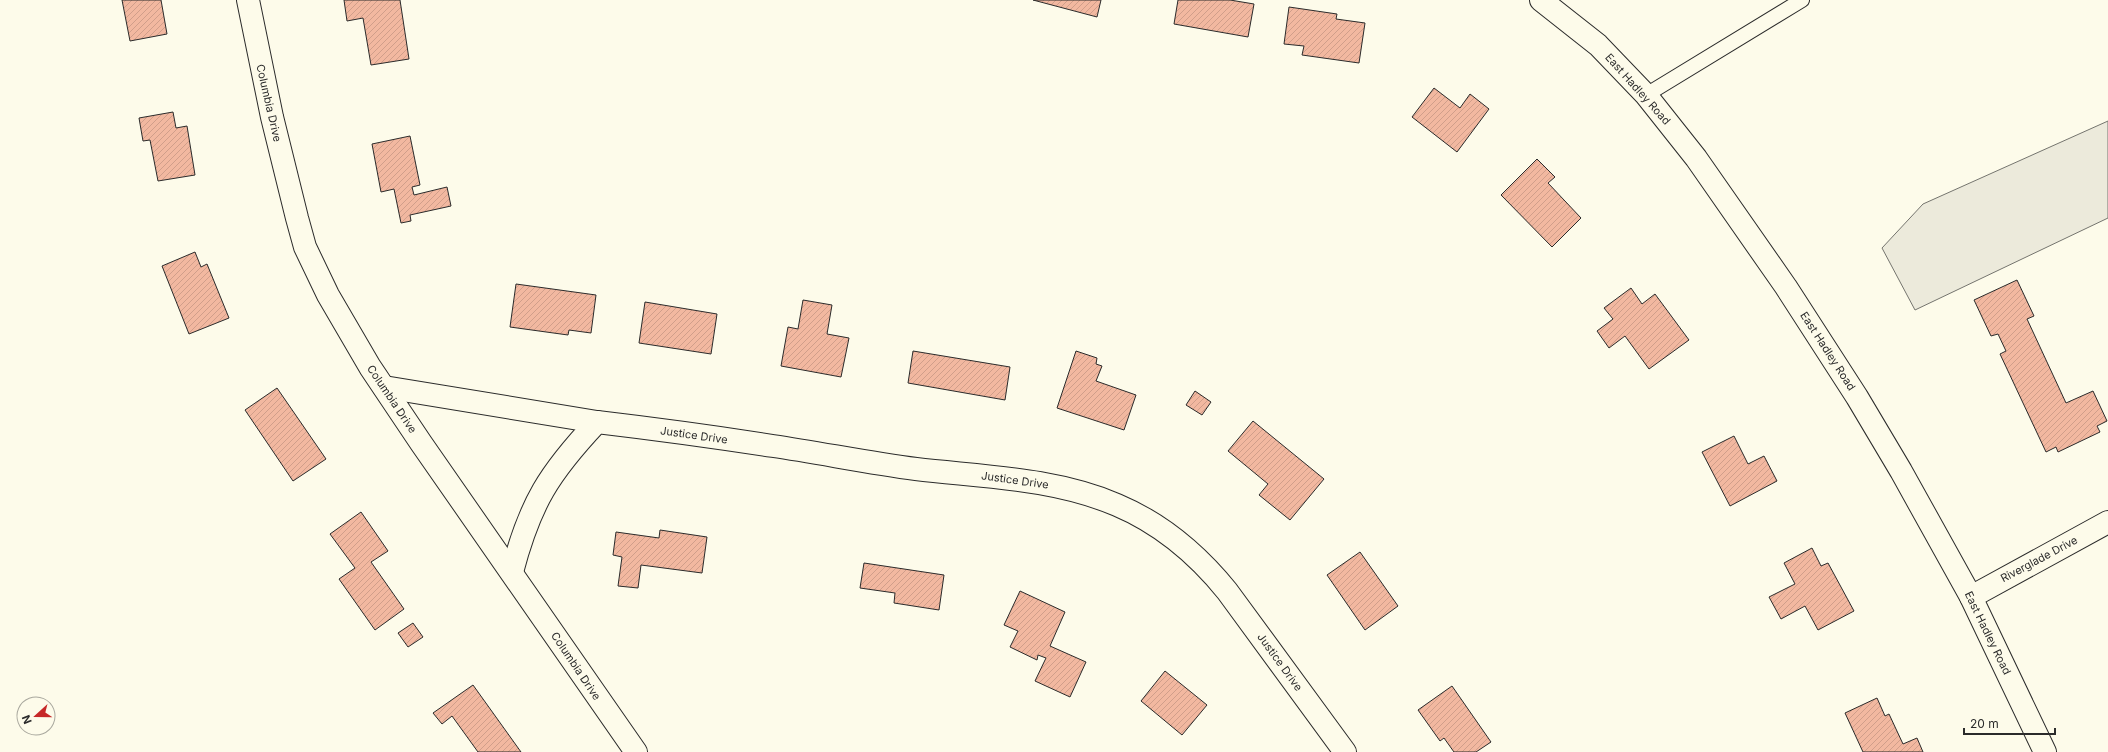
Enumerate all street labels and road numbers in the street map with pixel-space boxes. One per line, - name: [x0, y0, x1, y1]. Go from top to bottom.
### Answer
- street label: East Hadley Road: [1602, 50, 1674, 128]
- street label: Columbia Drive: [253, 63, 285, 143]
- street label: East Hadley Road: [1797, 309, 1859, 393]
- street label: Columbia Drive: [364, 362, 420, 436]
- street label: Justice Drive: [659, 423, 729, 447]
- street label: Justice Drive: [980, 468, 1050, 492]
- street label: Riverglade Drive: [1998, 533, 2080, 585]
- street label: East Hadley Road: [1962, 589, 2014, 677]
- street label: Columbia Drive: [548, 629, 604, 703]
- street label: Justice Drive: [1254, 630, 1306, 694]

